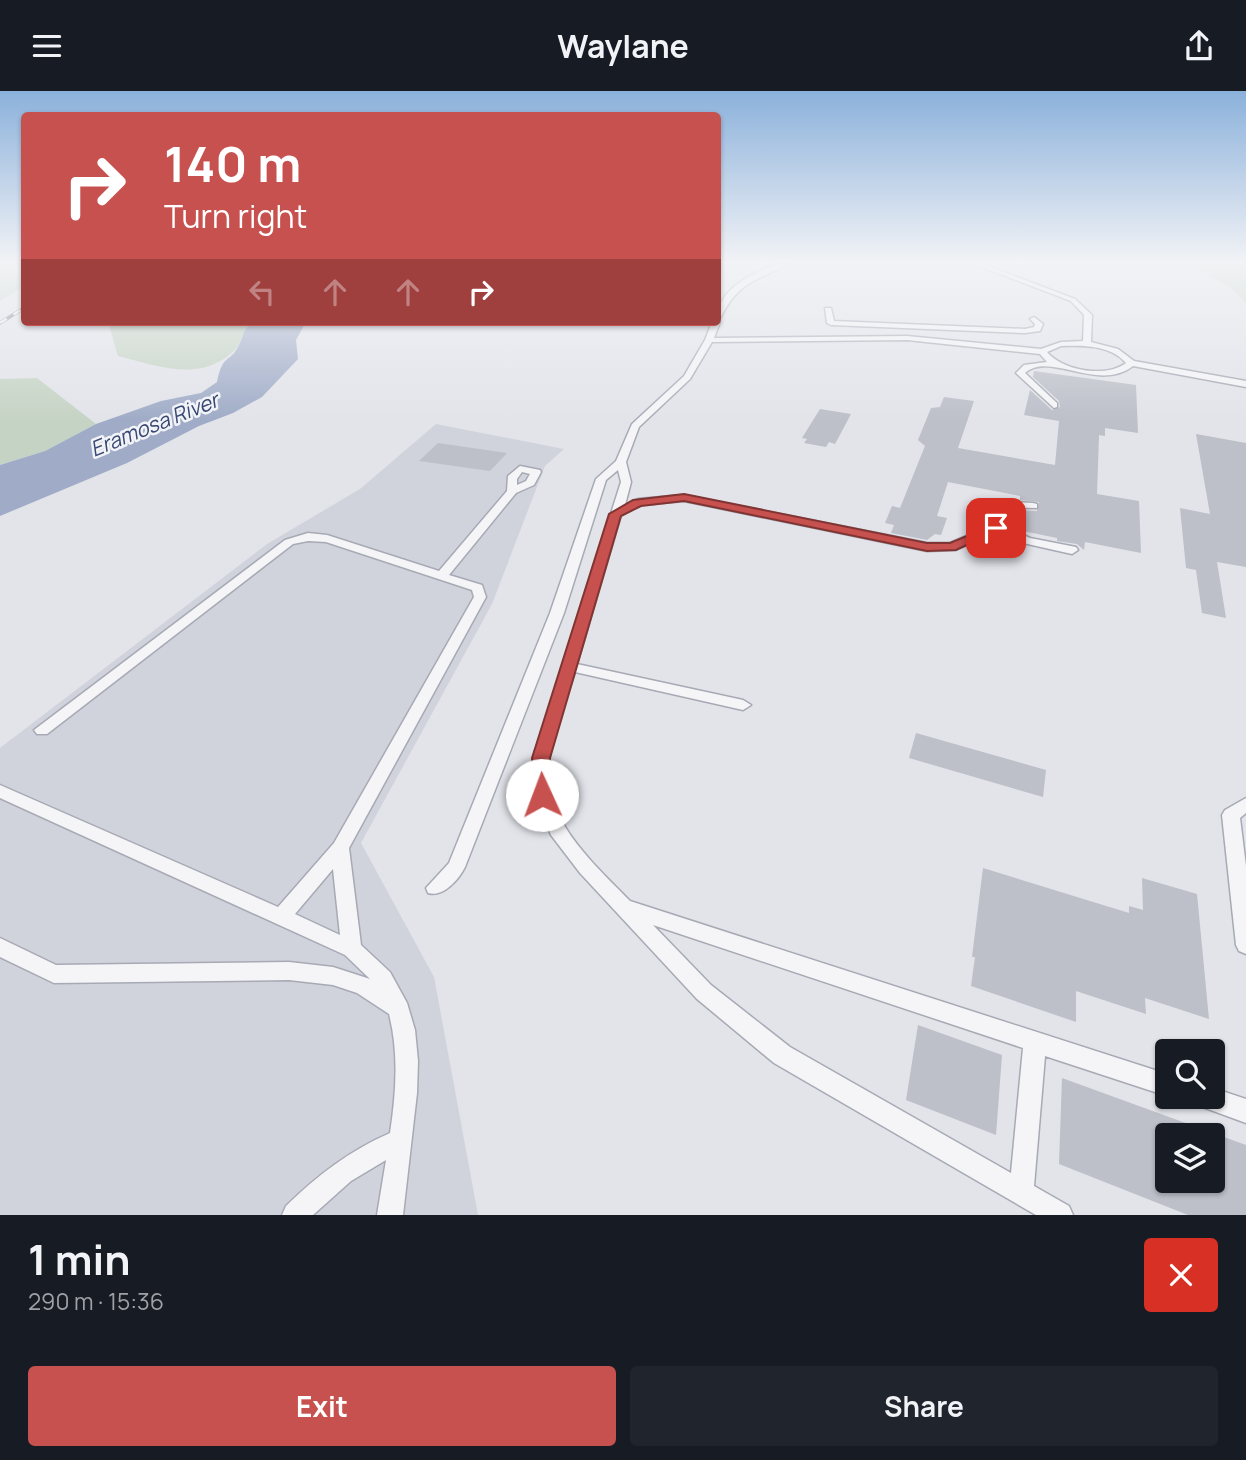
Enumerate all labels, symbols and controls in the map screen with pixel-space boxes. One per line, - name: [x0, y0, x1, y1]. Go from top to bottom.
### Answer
- text: Waylane: [557, 24, 689, 68]
- icon: menu: [28, 27, 66, 65]
- icon: share: [1180, 27, 1218, 65]
- text: 140 m: [164, 130, 301, 197]
- icon: right: [49, 140, 140, 231]
- text: Turn right: [164, 194, 307, 238]
- icon: left: [243, 273, 281, 311]
- icon: ahead: [316, 273, 354, 311]
- icon: ahead: [389, 273, 427, 311]
- icon: right: [462, 273, 500, 311]
- water label: Eramosa River: [86, 385, 225, 462]
- pin: [966, 498, 1026, 558]
- icon: arrive: [977, 509, 1015, 547]
- position arrow: [505, 758, 579, 832]
- map controls: [1155, 1039, 1225, 1193]
- button: search: [1155, 1039, 1225, 1109]
- button: layers: [1155, 1123, 1225, 1193]
- text: 1 min: [28, 1230, 131, 1288]
- button: close: [1144, 1238, 1218, 1312]
- text: 290 m · 15:36: [28, 1285, 164, 1317]
- button: Exit: [28, 1366, 616, 1446]
- button: Share: [630, 1366, 1218, 1446]

